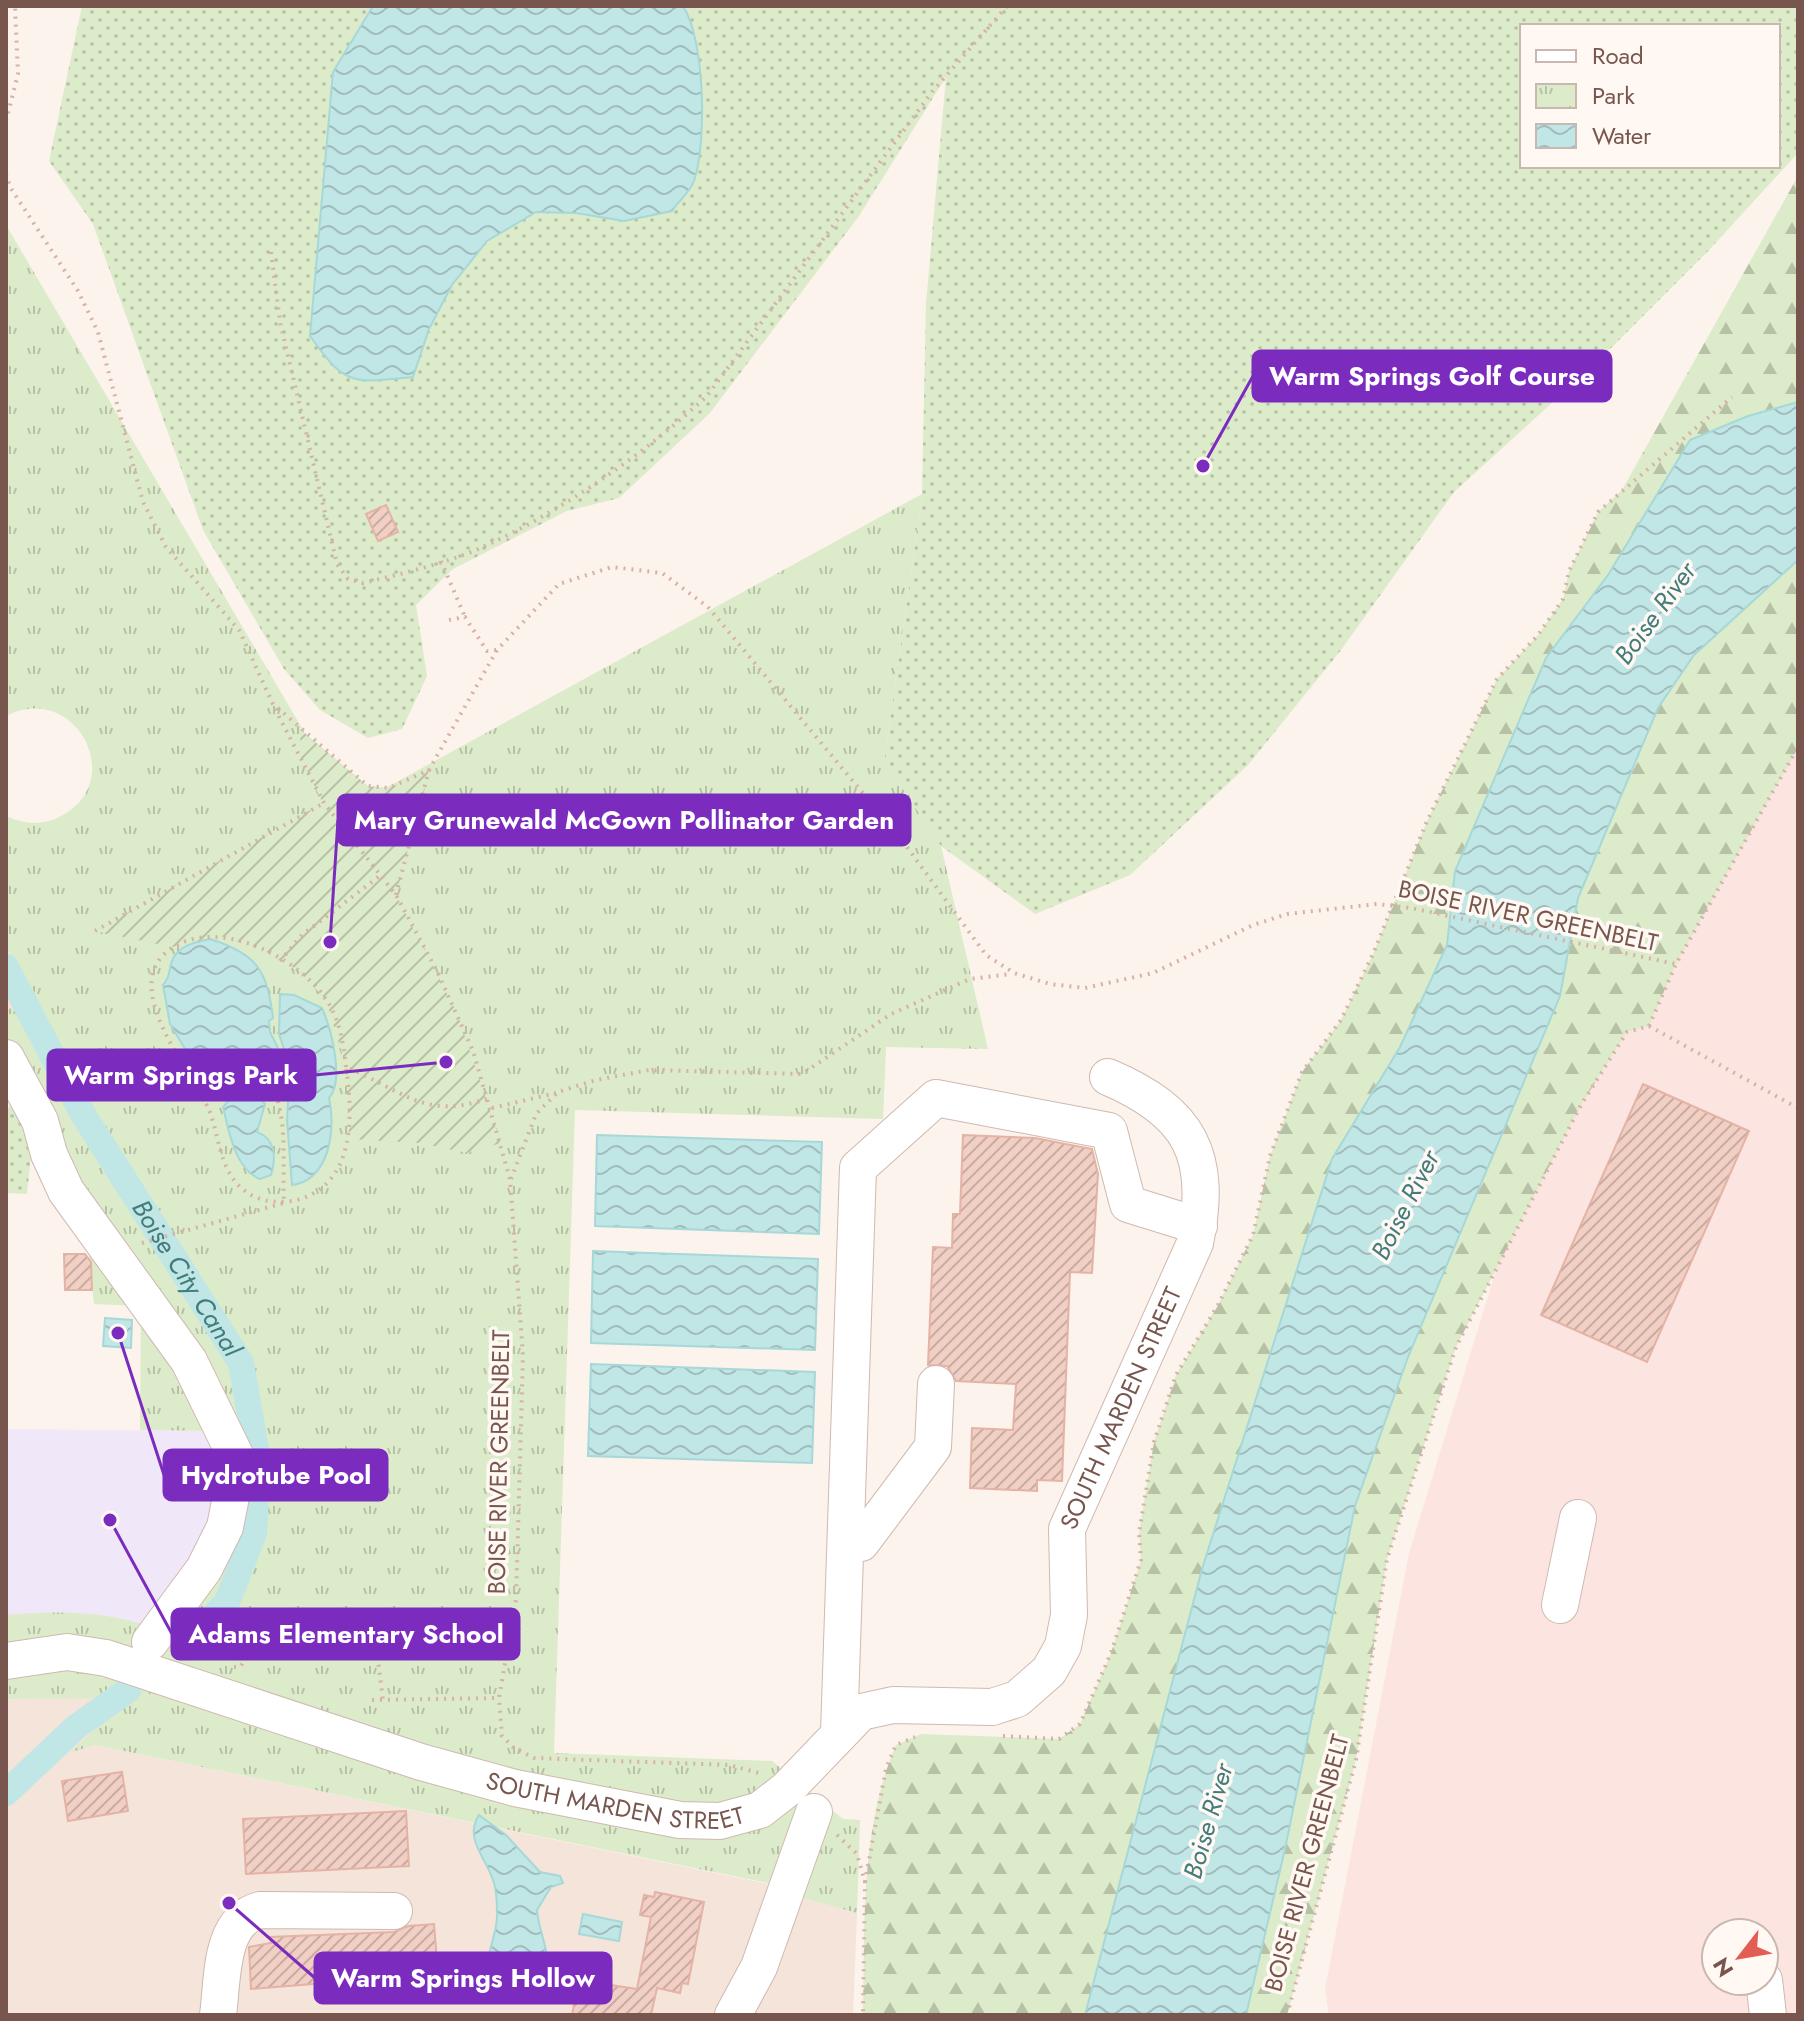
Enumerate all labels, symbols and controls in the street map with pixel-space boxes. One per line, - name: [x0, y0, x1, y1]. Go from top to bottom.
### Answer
- legend: [1520, 24, 1780, 168]
- text: Road: [1592, 38, 1644, 73]
- text: Park: [1592, 78, 1635, 113]
- text: Water: [1592, 118, 1652, 153]
- callout: Warm Springs Golf Course: [1253, 351, 1611, 401]
- text: Warm Springs Golf Course: [1269, 357, 1595, 395]
- water label: Boise River: [1605, 553, 1706, 672]
- callout: Mary Grunewald McGown Pollinator Garden: [338, 795, 910, 845]
- text: Mary Grunewald McGown Pollinator Garden: [354, 801, 894, 839]
- street label: BOISE RIVER GREENBELT: [1395, 871, 1661, 960]
- callout: Warm Springs Park: [48, 1050, 315, 1100]
- text: Warm Springs Park: [64, 1056, 298, 1094]
- water label: Boise River: [1361, 1142, 1449, 1266]
- water label: Boise City Canal: [123, 1192, 252, 1365]
- street label: SOUTH MARDEN STREET: [1051, 1281, 1190, 1535]
- street label: BOISE RIVER GREENBELT: [479, 1329, 518, 1595]
- callout: Hydrotube Pool: [164, 1450, 387, 1500]
- text: Hydrotube Pool: [181, 1456, 371, 1494]
- callout: Adams Elementary School: [172, 1609, 519, 1659]
- text: Adams Elementary School: [187, 1615, 504, 1653]
- street label: BOISE RIVER GREENBELT: [1255, 1730, 1358, 1995]
- water label: Boise River: [1173, 1758, 1243, 1883]
- street label: SOUTH MARDEN STREET: [482, 1763, 748, 1838]
- north arrow: [1700, 1917, 1780, 1997]
- text: N: [1705, 1952, 1741, 1983]
- callout: Warm Springs Hollow: [315, 1953, 611, 2003]
- text: Warm Springs Hollow: [331, 1959, 595, 1997]

